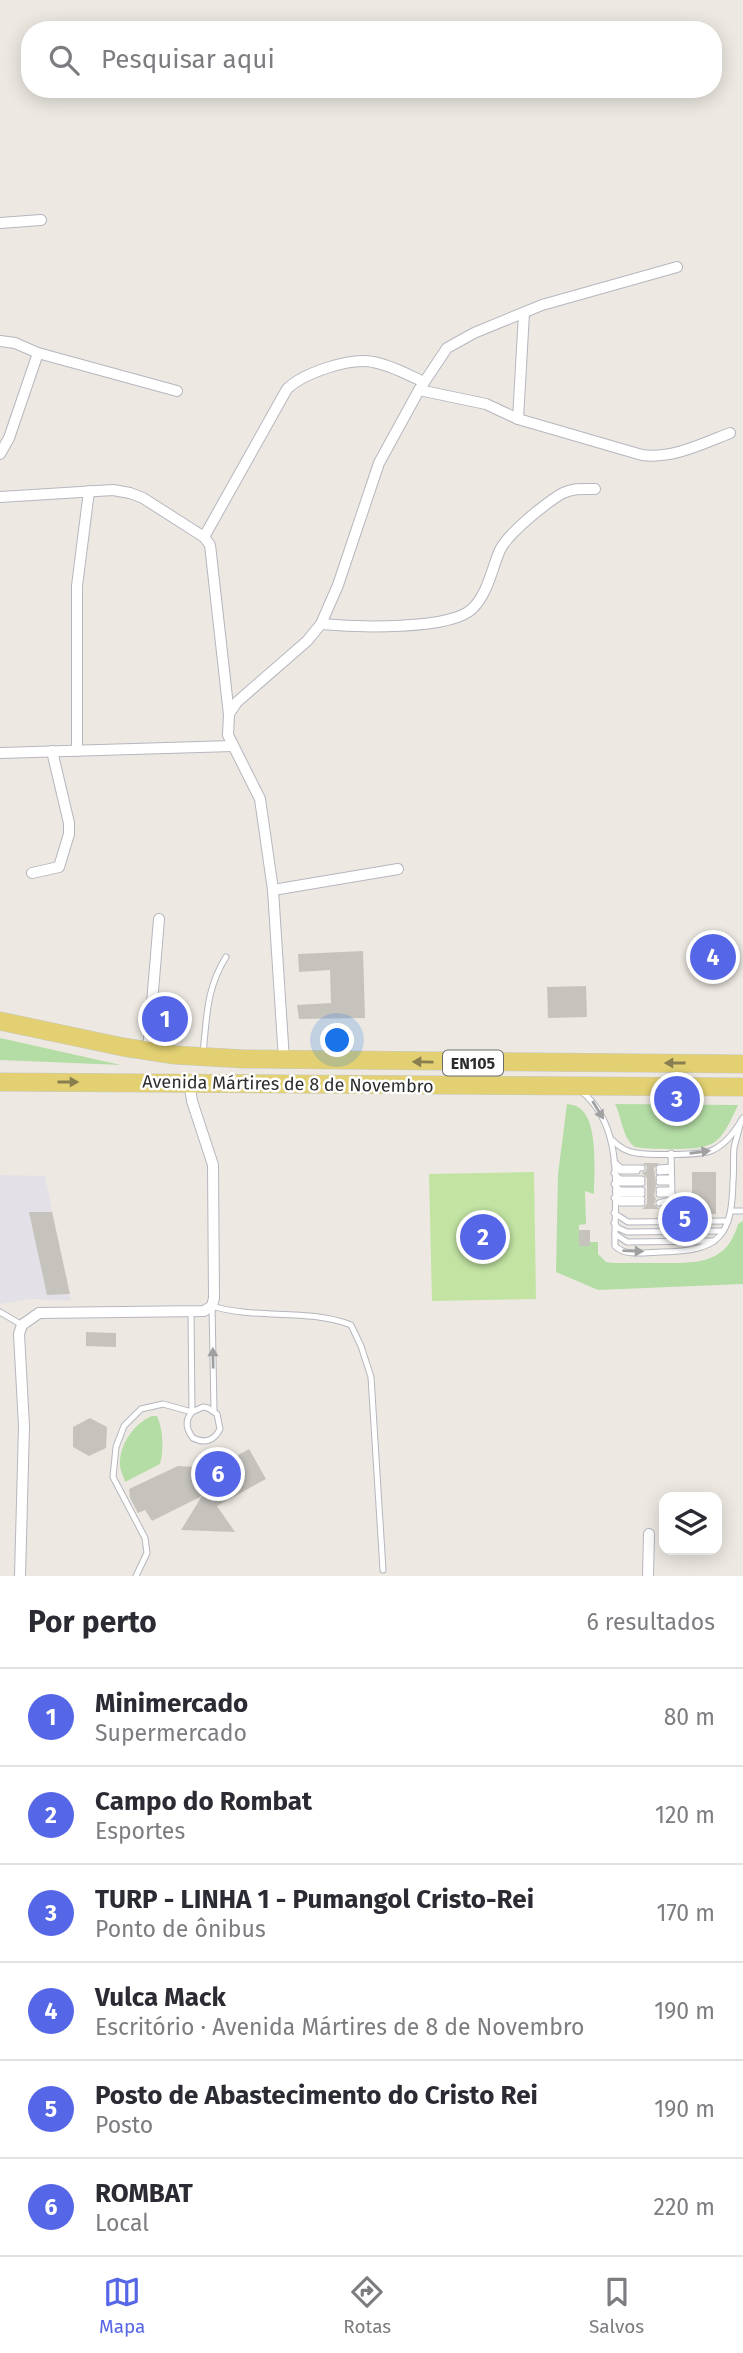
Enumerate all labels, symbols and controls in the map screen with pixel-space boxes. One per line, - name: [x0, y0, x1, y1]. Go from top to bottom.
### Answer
- search box: [21, 21, 722, 98]
- icon: search: [45, 41, 83, 79]
- text: Pesquisar aqui: [101, 44, 275, 75]
- pin: 4: [690, 931, 736, 983]
- pin: 1: [142, 993, 188, 1045]
- your location: [320, 1023, 354, 1057]
- road number: EN105: [443, 1050, 503, 1076]
- one-way arrow: [412, 1056, 434, 1068]
- one-way arrow: [664, 1058, 686, 1069]
- street label: Avenida Mártires de 8 de Novembro: [142, 1070, 434, 1098]
- pin: 3: [654, 1073, 700, 1125]
- one-way arrow: [57, 1076, 79, 1088]
- one-way arrow: [592, 1101, 605, 1120]
- one-way arrow: [689, 1147, 711, 1158]
- pin: 5: [662, 1193, 708, 1245]
- pin: 2: [460, 1211, 506, 1263]
- one-way arrow: [622, 1246, 644, 1257]
- one-way arrow: [207, 1347, 219, 1369]
- pin: 6: [195, 1448, 241, 1500]
- map controls: [659, 1492, 722, 1555]
- button: layers: [659, 1492, 722, 1555]
- text: Por perto: [28, 1604, 157, 1640]
- text: 6 resultados: [586, 1608, 715, 1636]
- text: Minimercado: [95, 1688, 248, 1719]
- text: 1: [46, 1703, 56, 1731]
- text: 80 m: [664, 1703, 715, 1731]
- text: Supermercado: [95, 1719, 247, 1747]
- text: Campo do Rombat: [95, 1786, 312, 1817]
- text: 2: [45, 1801, 57, 1829]
- text: 120 m: [655, 1801, 715, 1829]
- text: Esportes: [95, 1817, 185, 1845]
- text: TURP - LINHA 1 - Pumangol Cristo-Rei: [95, 1884, 534, 1915]
- text: 3: [45, 1899, 57, 1927]
- text: 170 m: [656, 1899, 715, 1927]
- text: Ponto de ônibus: [95, 1915, 266, 1943]
- text: Vulca Mack: [95, 1982, 226, 2013]
- text: 4: [45, 1997, 58, 2025]
- text: 190 m: [654, 1997, 715, 2025]
- text: Escritório · Avenida Mártires de 8 de Novembro: [95, 2013, 584, 2041]
- text: Posto de Abastecimento do Cristo Rei: [95, 2080, 538, 2111]
- text: 5: [45, 2095, 57, 2123]
- text: 190 m: [654, 2095, 715, 2123]
- text: Posto: [95, 2111, 153, 2139]
- text: ROMBAT: [95, 2178, 193, 2209]
- text: 6: [45, 2193, 57, 2221]
- text: 220 m: [654, 2193, 715, 2221]
- text: Local: [95, 2209, 149, 2237]
- tab: Mapa: [99, 2273, 145, 2338]
- tab: Rotas: [343, 2273, 391, 2338]
- tab: Salvos: [589, 2273, 644, 2338]

